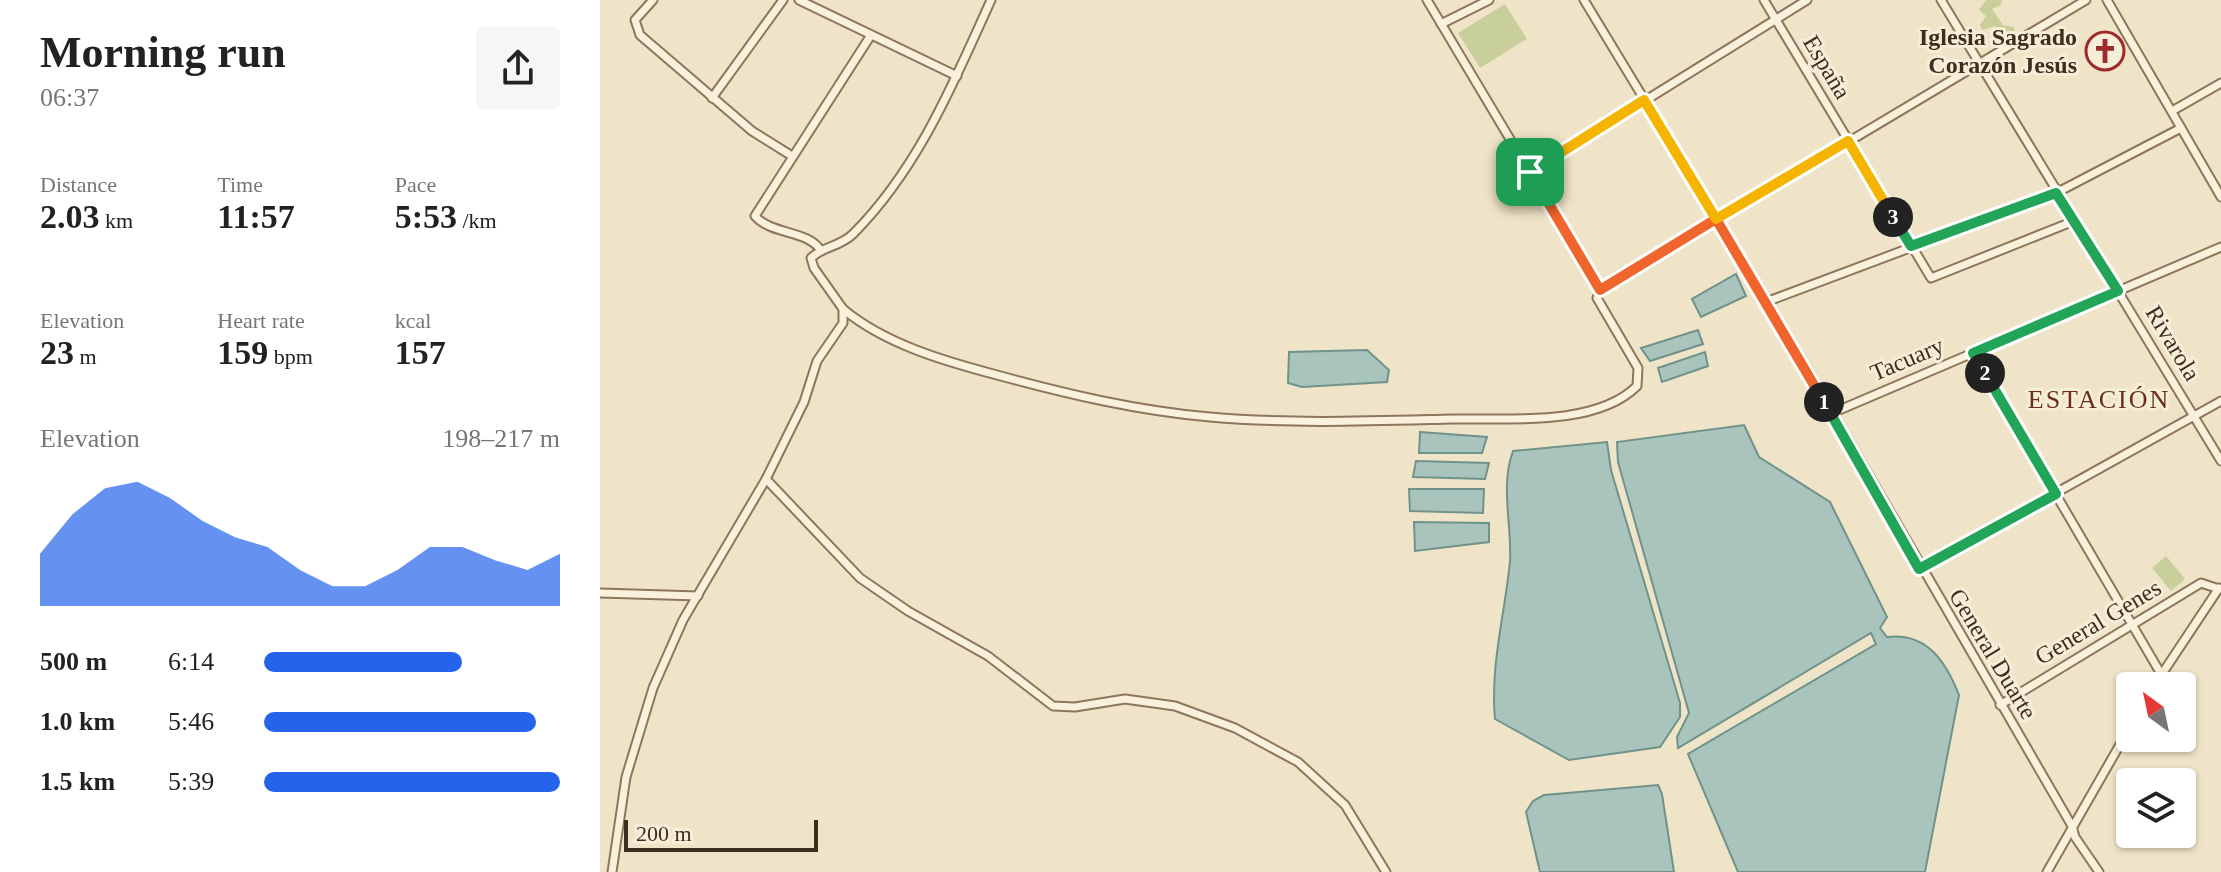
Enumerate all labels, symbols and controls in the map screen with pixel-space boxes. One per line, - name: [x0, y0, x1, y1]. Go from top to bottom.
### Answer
- place label: Iglesia Sagrado Corazón Jesús: [1919, 24, 2077, 78]
- button: share: [476, 26, 560, 110]
- text: Morning run: [40, 28, 286, 77]
- church icon: Iglesia Sagrado Corazón Jesús: [2084, 30, 2126, 72]
- street label: España: [1798, 31, 1856, 104]
- text: 06:37: [40, 83, 99, 112]
- pin: [1496, 138, 1564, 206]
- icon: arrive: [1508, 150, 1552, 194]
- text: Distance: [40, 172, 117, 197]
- text: Time: [217, 172, 263, 197]
- text: Pace: [395, 172, 436, 197]
- pin: 3: [1873, 197, 1913, 237]
- text: 2.03: [40, 198, 100, 235]
- text: 11:57: [217, 198, 295, 235]
- text: 5:53: [395, 198, 457, 235]
- text: 3: [1888, 204, 1899, 229]
- text: km: [100, 208, 133, 233]
- text: /km: [457, 208, 497, 233]
- street label: Rivarola: [2141, 301, 2206, 385]
- text: Elevation: [40, 308, 124, 333]
- text: Heart rate: [217, 308, 305, 333]
- text: kcal: [395, 308, 431, 333]
- street label: Tacuary: [1867, 332, 1947, 386]
- text: 23: [40, 334, 74, 371]
- text: 159: [217, 334, 268, 371]
- text: 157: [395, 334, 446, 371]
- text: m: [74, 344, 97, 369]
- text: bpm: [268, 344, 313, 369]
- pin: 2: [1965, 353, 2005, 393]
- text: 2: [1980, 360, 1991, 385]
- pin: 1: [1804, 382, 1844, 422]
- district label: ESTACIÓN: [2028, 385, 2170, 414]
- text: 1: [1819, 389, 1830, 414]
- text: Elevation: [40, 424, 140, 453]
- text: 198–217 m: [442, 424, 560, 453]
- street label: General Genes: [2030, 574, 2166, 670]
- street label: General Duarte: [1944, 584, 2042, 724]
- text: 500 m: [40, 647, 107, 676]
- text: 6:14: [168, 647, 214, 676]
- north arrow: [2116, 672, 2196, 752]
- map controls: [2116, 672, 2196, 848]
- text: 1.0 km: [40, 707, 115, 736]
- text: 5:46: [168, 707, 214, 736]
- text: 1.5 km: [40, 767, 115, 796]
- text: 5:39: [168, 767, 214, 796]
- button: layers: [2116, 768, 2196, 848]
- scale bar: [624, 816, 818, 852]
- text: 200 m: [636, 821, 692, 846]

